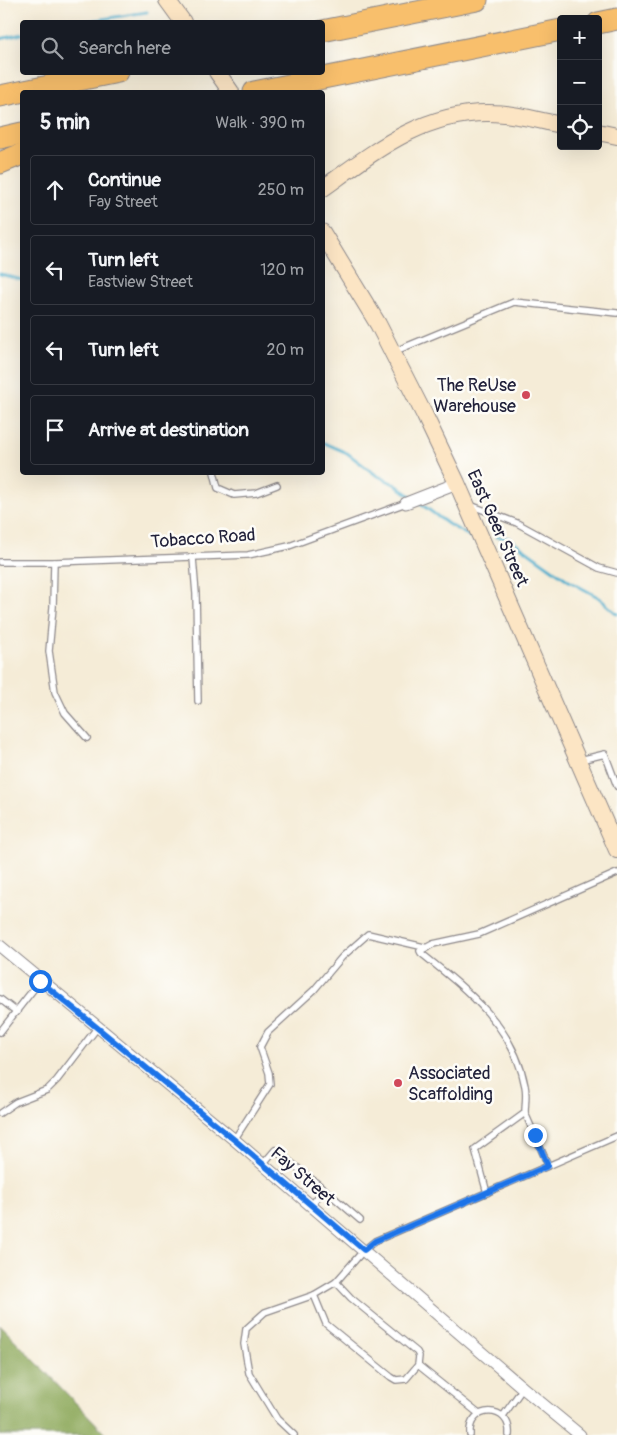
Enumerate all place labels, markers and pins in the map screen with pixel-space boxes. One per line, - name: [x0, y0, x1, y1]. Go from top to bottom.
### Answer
- place label: The ReUse Warehouse: [433, 374, 516, 418]
- marker: The ReUse Warehouse: [520, 389, 532, 401]
- place label: Associated Scaffolding: [408, 1062, 493, 1106]
- marker: Associated Scaffolding: [392, 1077, 404, 1089]

